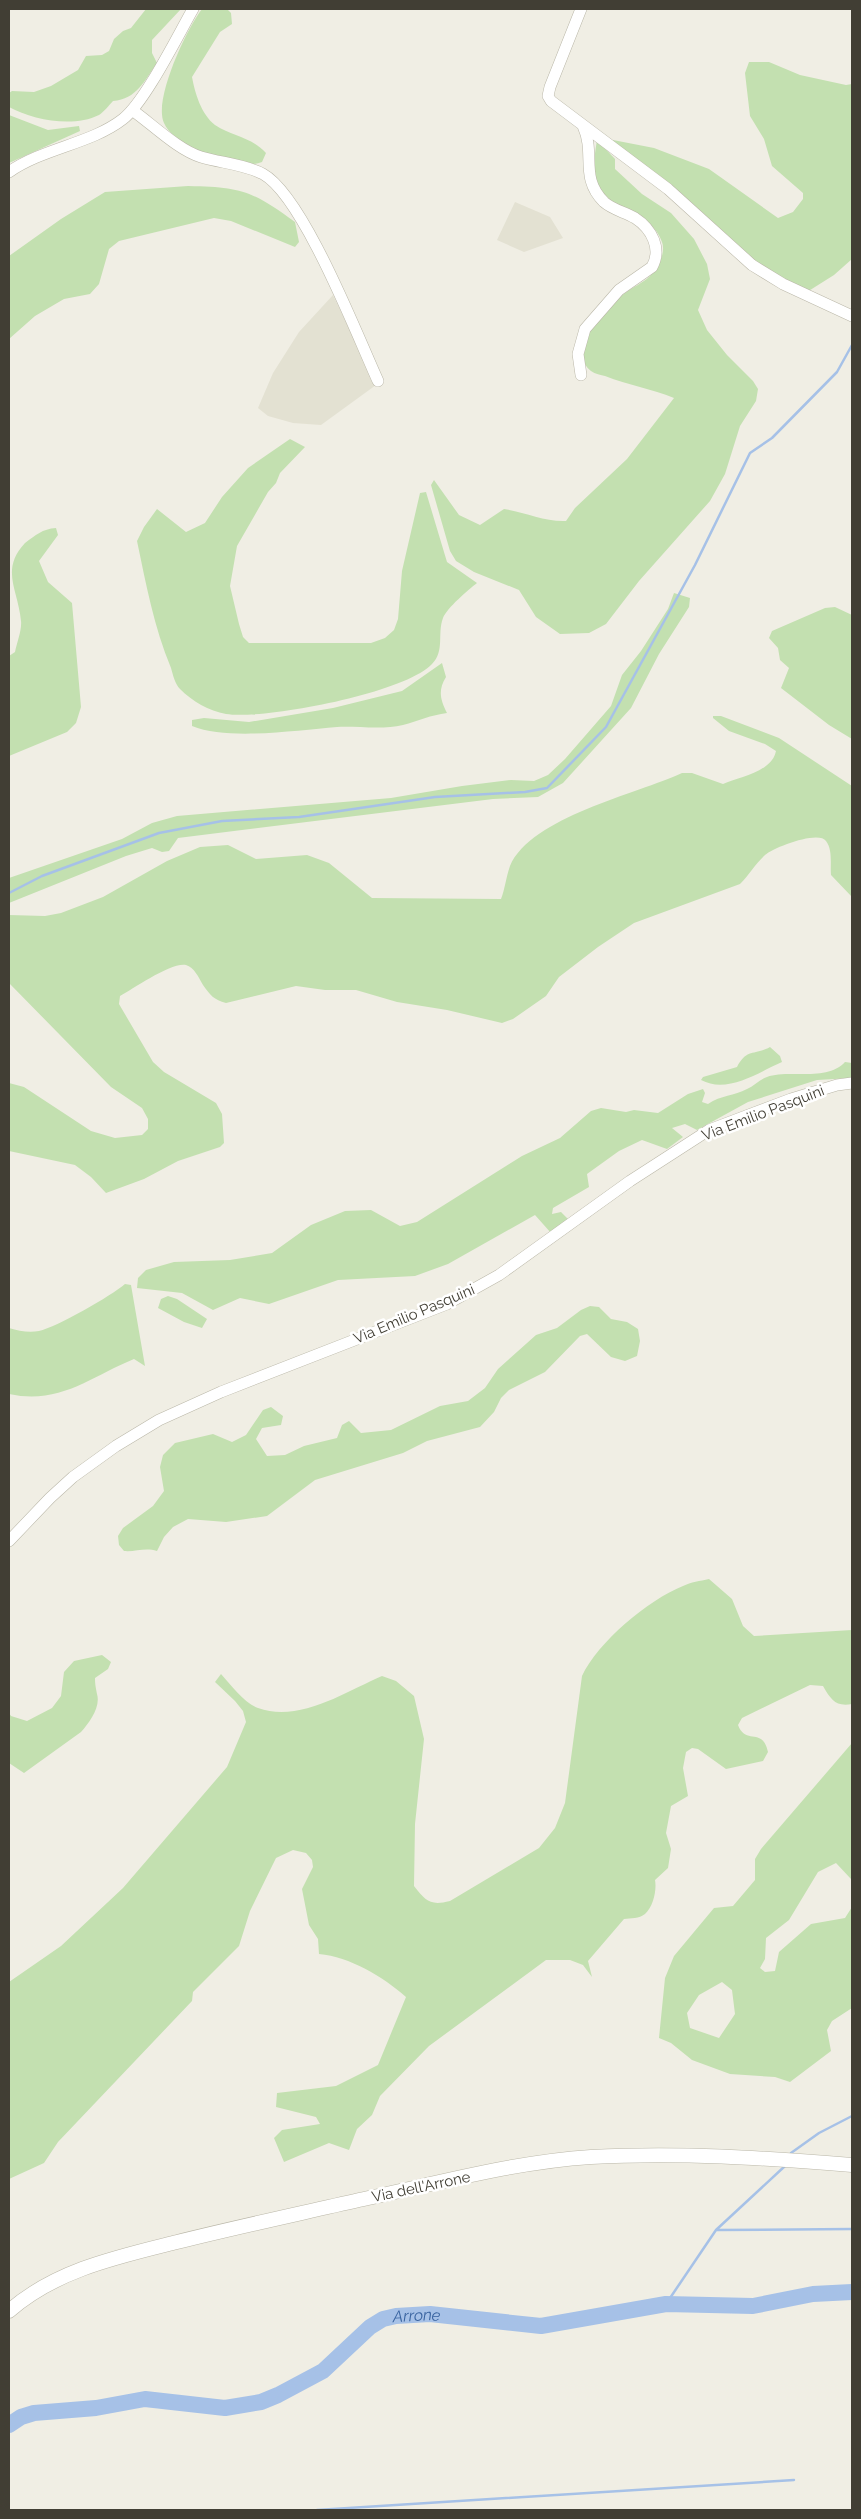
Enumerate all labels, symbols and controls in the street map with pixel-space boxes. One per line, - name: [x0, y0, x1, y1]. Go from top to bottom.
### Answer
- street label: Via Emilio Pasquini: [699, 1081, 827, 1145]
- street label: Via Emilio Pasquini: [351, 1280, 477, 1348]
- street label: Via dell'Arrone: [370, 2168, 472, 2206]
- water label: Arrone: [391, 2304, 442, 2326]

